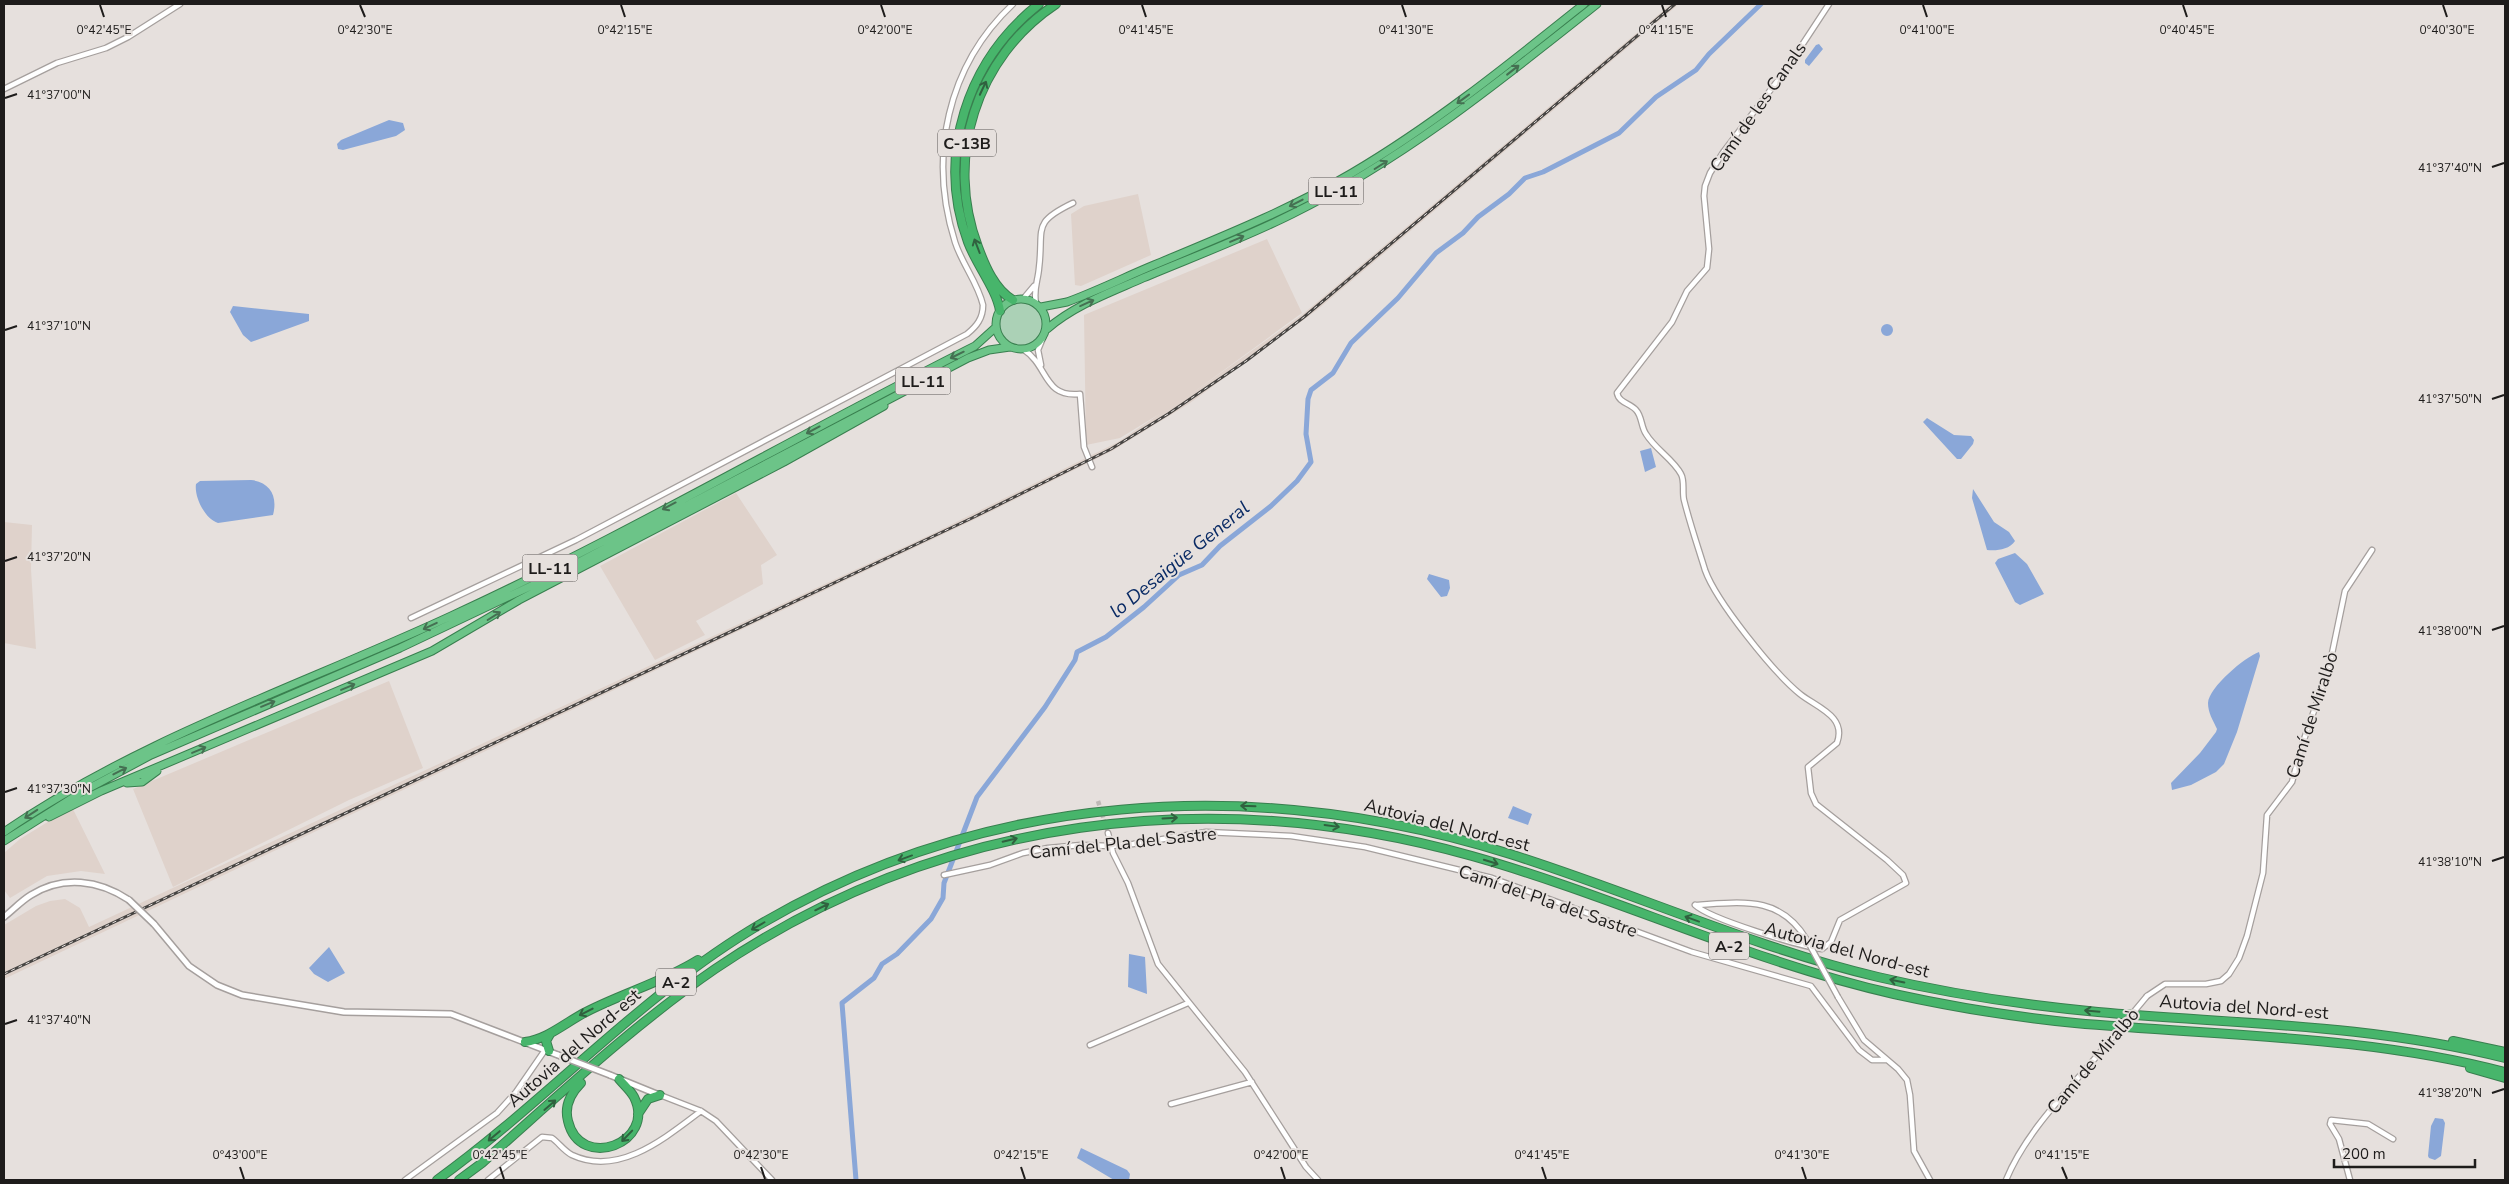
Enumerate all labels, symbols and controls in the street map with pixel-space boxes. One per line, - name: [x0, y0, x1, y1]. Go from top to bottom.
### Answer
- text: 0°42'45"E: [77, 22, 131, 38]
- text: 0°42'30"E: [338, 22, 392, 38]
- text: 0°42'15"E: [598, 22, 652, 38]
- text: 0°42'00"E: [858, 22, 912, 38]
- text: 0°41'45"E: [1119, 22, 1173, 38]
- text: 0°41'30"E: [1379, 22, 1433, 38]
- text: 0°41'15"E: [1639, 22, 1693, 38]
- text: 0°41'00"E: [1900, 22, 1954, 38]
- text: 0°40'45"E: [2160, 22, 2214, 38]
- text: 0°40'30"E: [2420, 22, 2474, 38]
- street label: Camí de les Canals: [1704, 37, 1812, 177]
- one-way arrow: [1506, 65, 1519, 76]
- one-way arrow: [979, 81, 989, 96]
- text: 41°37'00"N: [27, 87, 91, 103]
- one-way arrow: [1456, 94, 1470, 104]
- road number: C-13B: [938, 130, 996, 156]
- one-way arrow: [1374, 159, 1388, 169]
- text: 41°37'40"N: [2418, 160, 2482, 176]
- road number: LL-11: [1308, 178, 1364, 205]
- one-way arrow: [1288, 198, 1303, 208]
- one-way arrow: [1229, 233, 1244, 243]
- one-way arrow: [972, 238, 981, 253]
- one-way arrow: [1079, 297, 1094, 307]
- text: 41°37'10"N: [27, 318, 91, 334]
- one-way arrow: [950, 351, 965, 360]
- road number: LL-11: [896, 368, 950, 394]
- text: 41°37'50"N: [2418, 391, 2482, 407]
- one-way arrow: [806, 426, 821, 435]
- water label: lo Desaigüe General: [1104, 495, 1255, 624]
- one-way arrow: [662, 501, 677, 511]
- text: 41°37'20"N: [27, 549, 91, 565]
- road number: LL-11: [522, 554, 578, 582]
- one-way arrow: [486, 610, 500, 620]
- one-way arrow: [423, 621, 438, 631]
- text: 41°38'00"N: [2418, 623, 2482, 639]
- street label: Camí de Miralbò: [2280, 649, 2344, 781]
- one-way arrow: [340, 681, 355, 691]
- one-way arrow: [261, 699, 276, 708]
- one-way arrow: [191, 745, 206, 754]
- one-way arrow: [113, 766, 128, 776]
- text: 41°37'30"N: [27, 781, 91, 797]
- street label: Autovia del Nord-est: [1362, 793, 1533, 857]
- one-way arrow: [1241, 801, 1257, 810]
- one-way arrow: [24, 809, 38, 819]
- one-way arrow: [1162, 814, 1178, 823]
- street label: Camí del Pla del Sastre: [1028, 821, 1218, 865]
- one-way arrow: [1324, 821, 1340, 831]
- one-way arrow: [1001, 835, 1017, 844]
- one-way arrow: [898, 854, 913, 863]
- text: 41°38'10"N: [2418, 854, 2482, 870]
- one-way arrow: [1482, 857, 1498, 867]
- street label: Camí del Pla del Sastre: [1455, 859, 1641, 943]
- one-way arrow: [814, 902, 829, 911]
- one-way arrow: [1685, 914, 1700, 923]
- street label: Autovia del Nord-est: [1762, 916, 1933, 984]
- one-way arrow: [750, 921, 765, 931]
- road number: A-2: [1709, 932, 1749, 959]
- road number: A-2: [656, 969, 696, 996]
- one-way arrow: [1890, 976, 1906, 985]
- street label: Autovia del Nord-est: [502, 983, 646, 1113]
- street label: Autovia del Nord-est: [2159, 989, 2330, 1025]
- street label: Camí de Miralbò: [2042, 1003, 2144, 1119]
- one-way arrow: [2085, 1006, 2101, 1016]
- one-way arrow: [578, 1007, 593, 1017]
- text: 41°37'40"N: [27, 1012, 91, 1028]
- text: 41°38'20"N: [2418, 1085, 2482, 1101]
- one-way arrow: [543, 1099, 556, 1110]
- one-way arrow: [488, 1130, 501, 1141]
- one-way arrow: [621, 1130, 633, 1142]
- scale bar: [2334, 1136, 2475, 1168]
- text: 200 m: [2342, 1144, 2386, 1164]
- text: 0°43'00"E: [213, 1147, 267, 1163]
- text: 0°42'45"E: [473, 1147, 527, 1163]
- text: 0°42'30"E: [734, 1147, 788, 1163]
- text: 0°42'15"E: [994, 1147, 1048, 1163]
- text: 0°42'00"E: [1254, 1147, 1308, 1163]
- text: 0°41'45"E: [1515, 1147, 1569, 1163]
- text: 0°41'30"E: [1775, 1147, 1829, 1163]
- text: 0°41'15"E: [2035, 1147, 2089, 1163]

